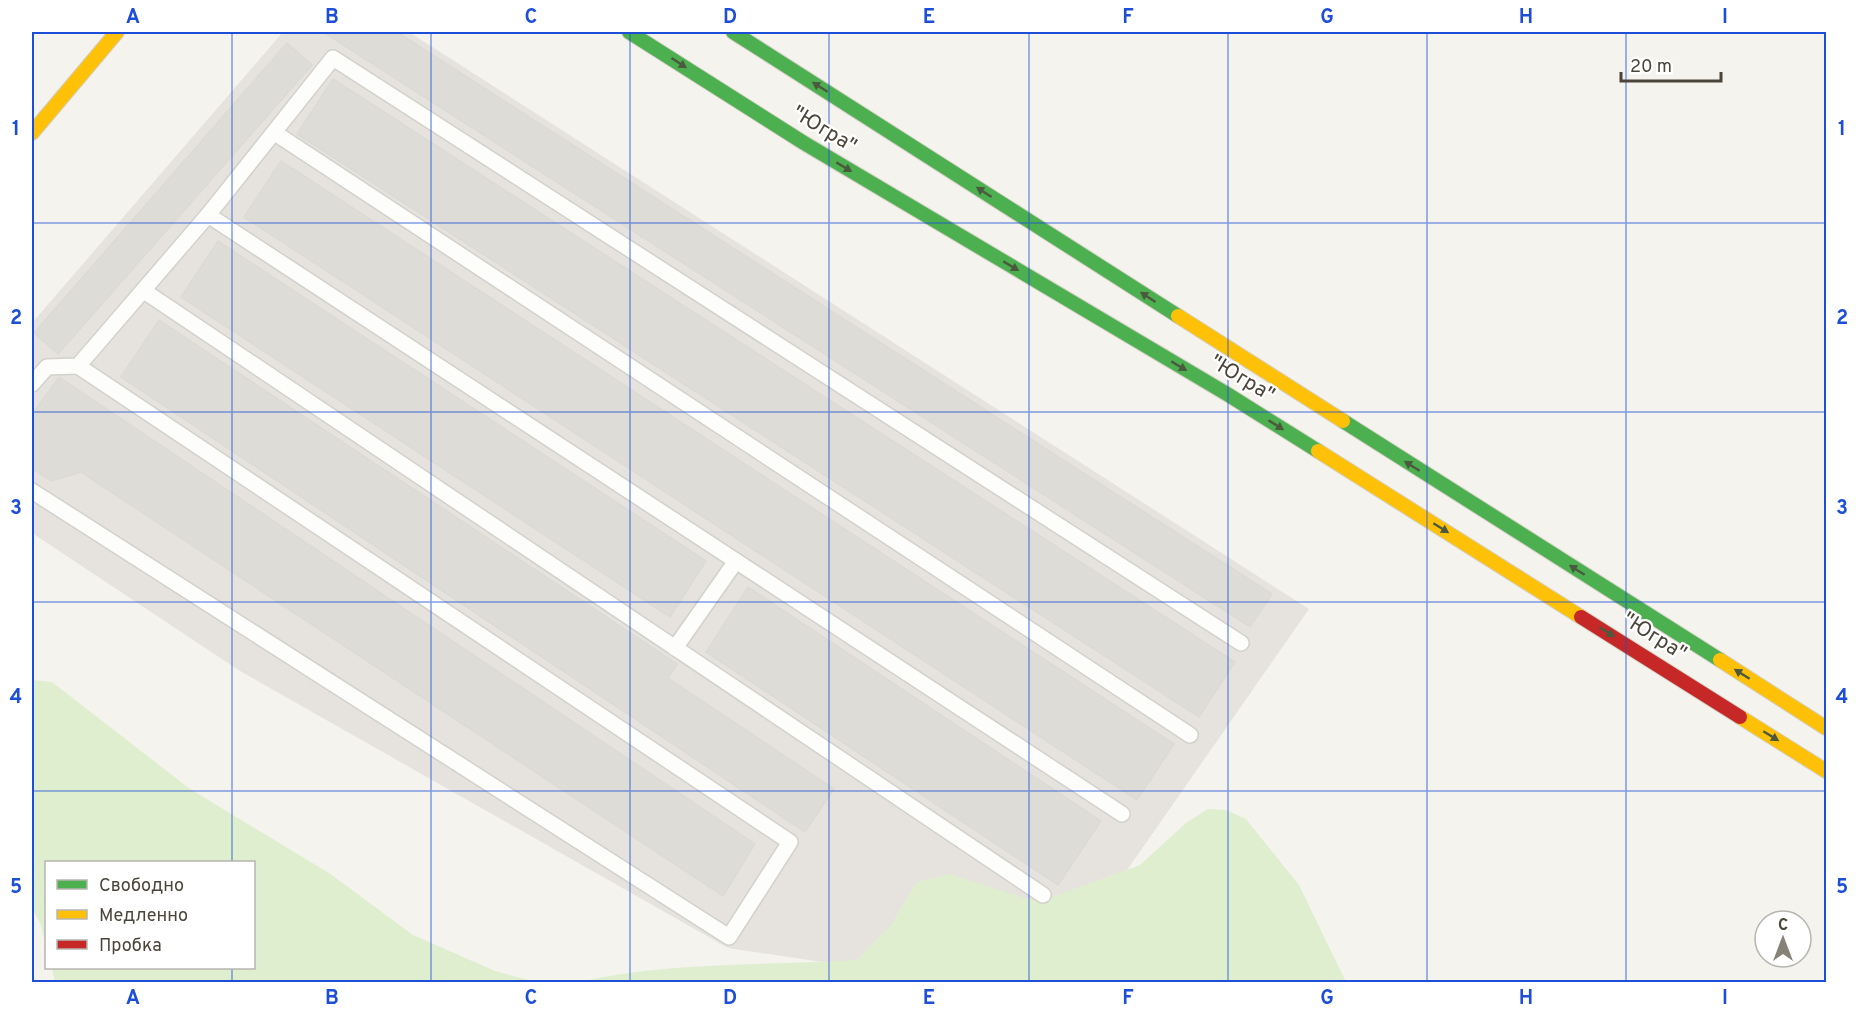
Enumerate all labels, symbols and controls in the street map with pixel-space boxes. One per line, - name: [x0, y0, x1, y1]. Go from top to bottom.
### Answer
- text: A: [126, 5, 140, 31]
- text: B: [325, 5, 339, 31]
- text: C: [525, 5, 537, 31]
- text: D: [723, 5, 737, 31]
- text: E: [923, 5, 935, 31]
- text: F: [1122, 5, 1134, 31]
- text: G: [1320, 5, 1334, 31]
- text: H: [1519, 5, 1533, 31]
- text: I: [1722, 5, 1728, 31]
- scale bar: [1621, 45, 1722, 83]
- text: 20 m: [1630, 56, 1672, 79]
- one-way arrow: [670, 57, 686, 69]
- one-way arrow: [812, 81, 828, 92]
- street label: "Югра": [787, 100, 861, 160]
- text: 1: [12, 117, 20, 143]
- text: 1: [1838, 117, 1846, 143]
- one-way arrow: [836, 161, 852, 172]
- one-way arrow: [976, 186, 992, 197]
- one-way arrow: [1003, 261, 1019, 272]
- one-way arrow: [1140, 292, 1156, 303]
- text: 2: [10, 306, 22, 332]
- text: 2: [1836, 306, 1848, 332]
- street label: "Югра": [1205, 349, 1279, 409]
- one-way arrow: [1171, 360, 1187, 371]
- one-way arrow: [1268, 419, 1284, 430]
- one-way arrow: [1404, 460, 1420, 471]
- text: 3: [10, 496, 22, 522]
- text: 3: [1836, 496, 1848, 522]
- one-way arrow: [1433, 523, 1449, 534]
- one-way arrow: [1569, 565, 1585, 576]
- street label: "Югра": [1617, 607, 1691, 667]
- one-way arrow: [1598, 626, 1614, 638]
- one-way arrow: [1733, 669, 1750, 680]
- text: 4: [10, 685, 22, 711]
- text: 4: [1836, 685, 1848, 711]
- one-way arrow: [1763, 731, 1780, 742]
- legend: [45, 861, 255, 969]
- text: 5: [10, 875, 22, 901]
- text: Свободно: [99, 875, 184, 898]
- text: 5: [1836, 875, 1848, 901]
- text: Медленно: [99, 905, 188, 928]
- north arrow: [1753, 909, 1813, 969]
- text: С: [1778, 916, 1788, 936]
- text: Пробка: [99, 935, 162, 958]
- text: A: [126, 986, 140, 1012]
- text: B: [325, 986, 339, 1012]
- text: C: [525, 986, 537, 1012]
- text: D: [723, 986, 737, 1012]
- text: E: [923, 986, 935, 1012]
- text: F: [1122, 986, 1134, 1012]
- text: G: [1320, 986, 1334, 1012]
- text: H: [1519, 986, 1533, 1012]
- text: I: [1722, 986, 1728, 1012]

